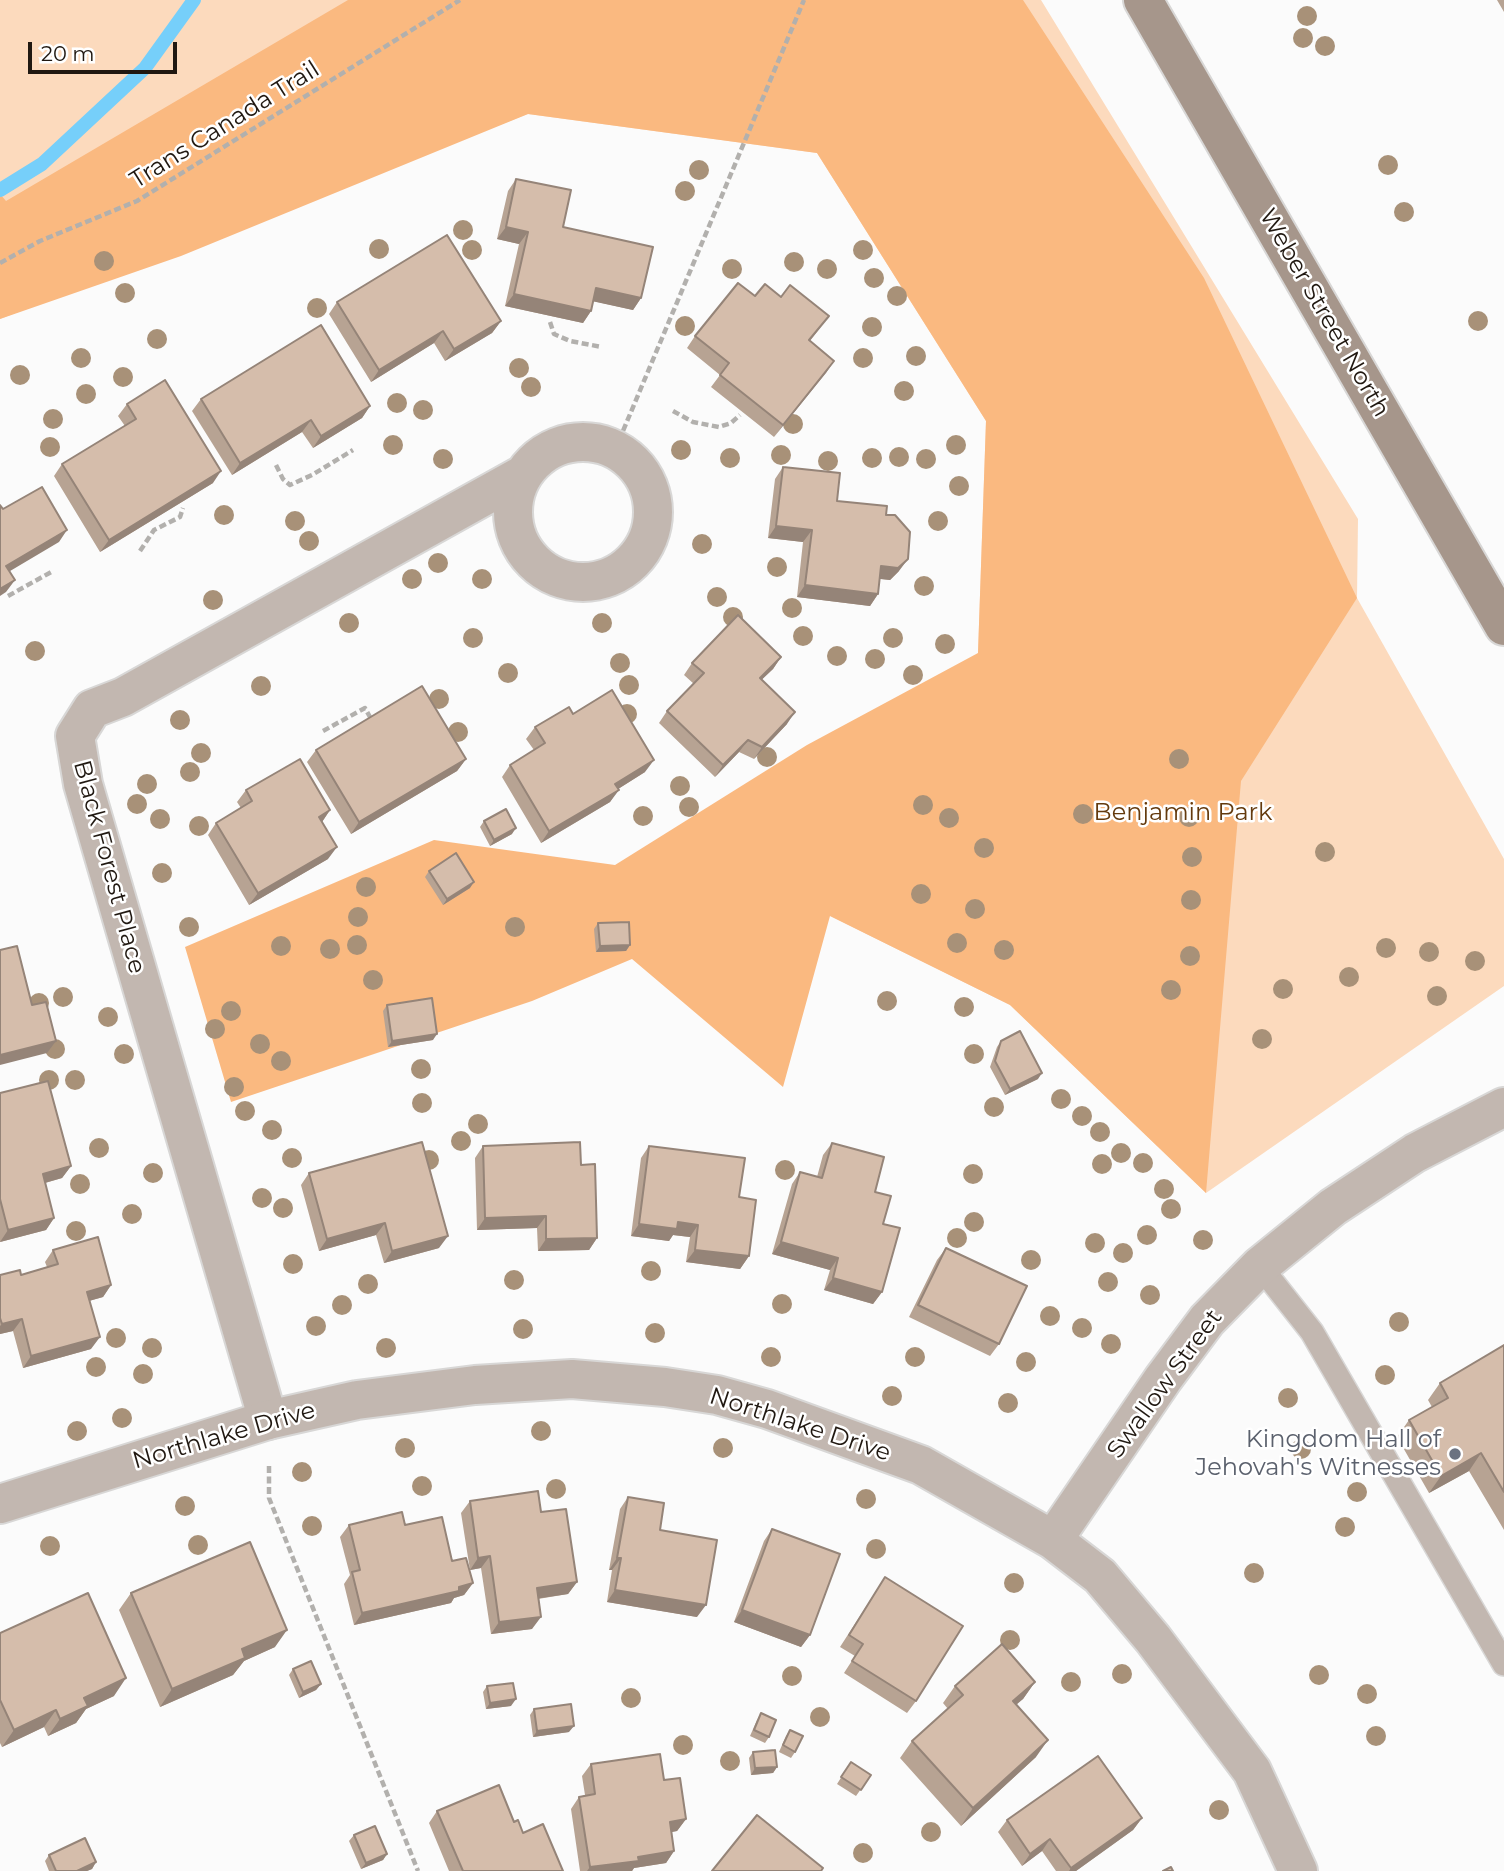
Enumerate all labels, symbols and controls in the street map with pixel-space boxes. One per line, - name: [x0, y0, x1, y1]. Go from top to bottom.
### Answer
- scale bar: [32, 28, 180, 72]
- text: 20 m: [41, 41, 95, 66]
- street label: Trans Canada Trail: [125, 55, 325, 195]
- street label: Weber Street North: [1253, 204, 1395, 422]
- street label: Black Forest Place: [67, 757, 151, 977]
- park label: Benjamin Park: [1094, 799, 1272, 827]
- street label: Swallow Street: [1101, 1304, 1229, 1464]
- street label: Northlake Drive: [706, 1382, 894, 1468]
- street label: Northlake Drive: [129, 1396, 319, 1476]
- place label: Kingdom Hall of Jehovah's Witnesses: [1195, 1426, 1441, 1482]
- marker: Kingdom Hall of Jehovah's Witnesses: [1447, 1446, 1463, 1462]

